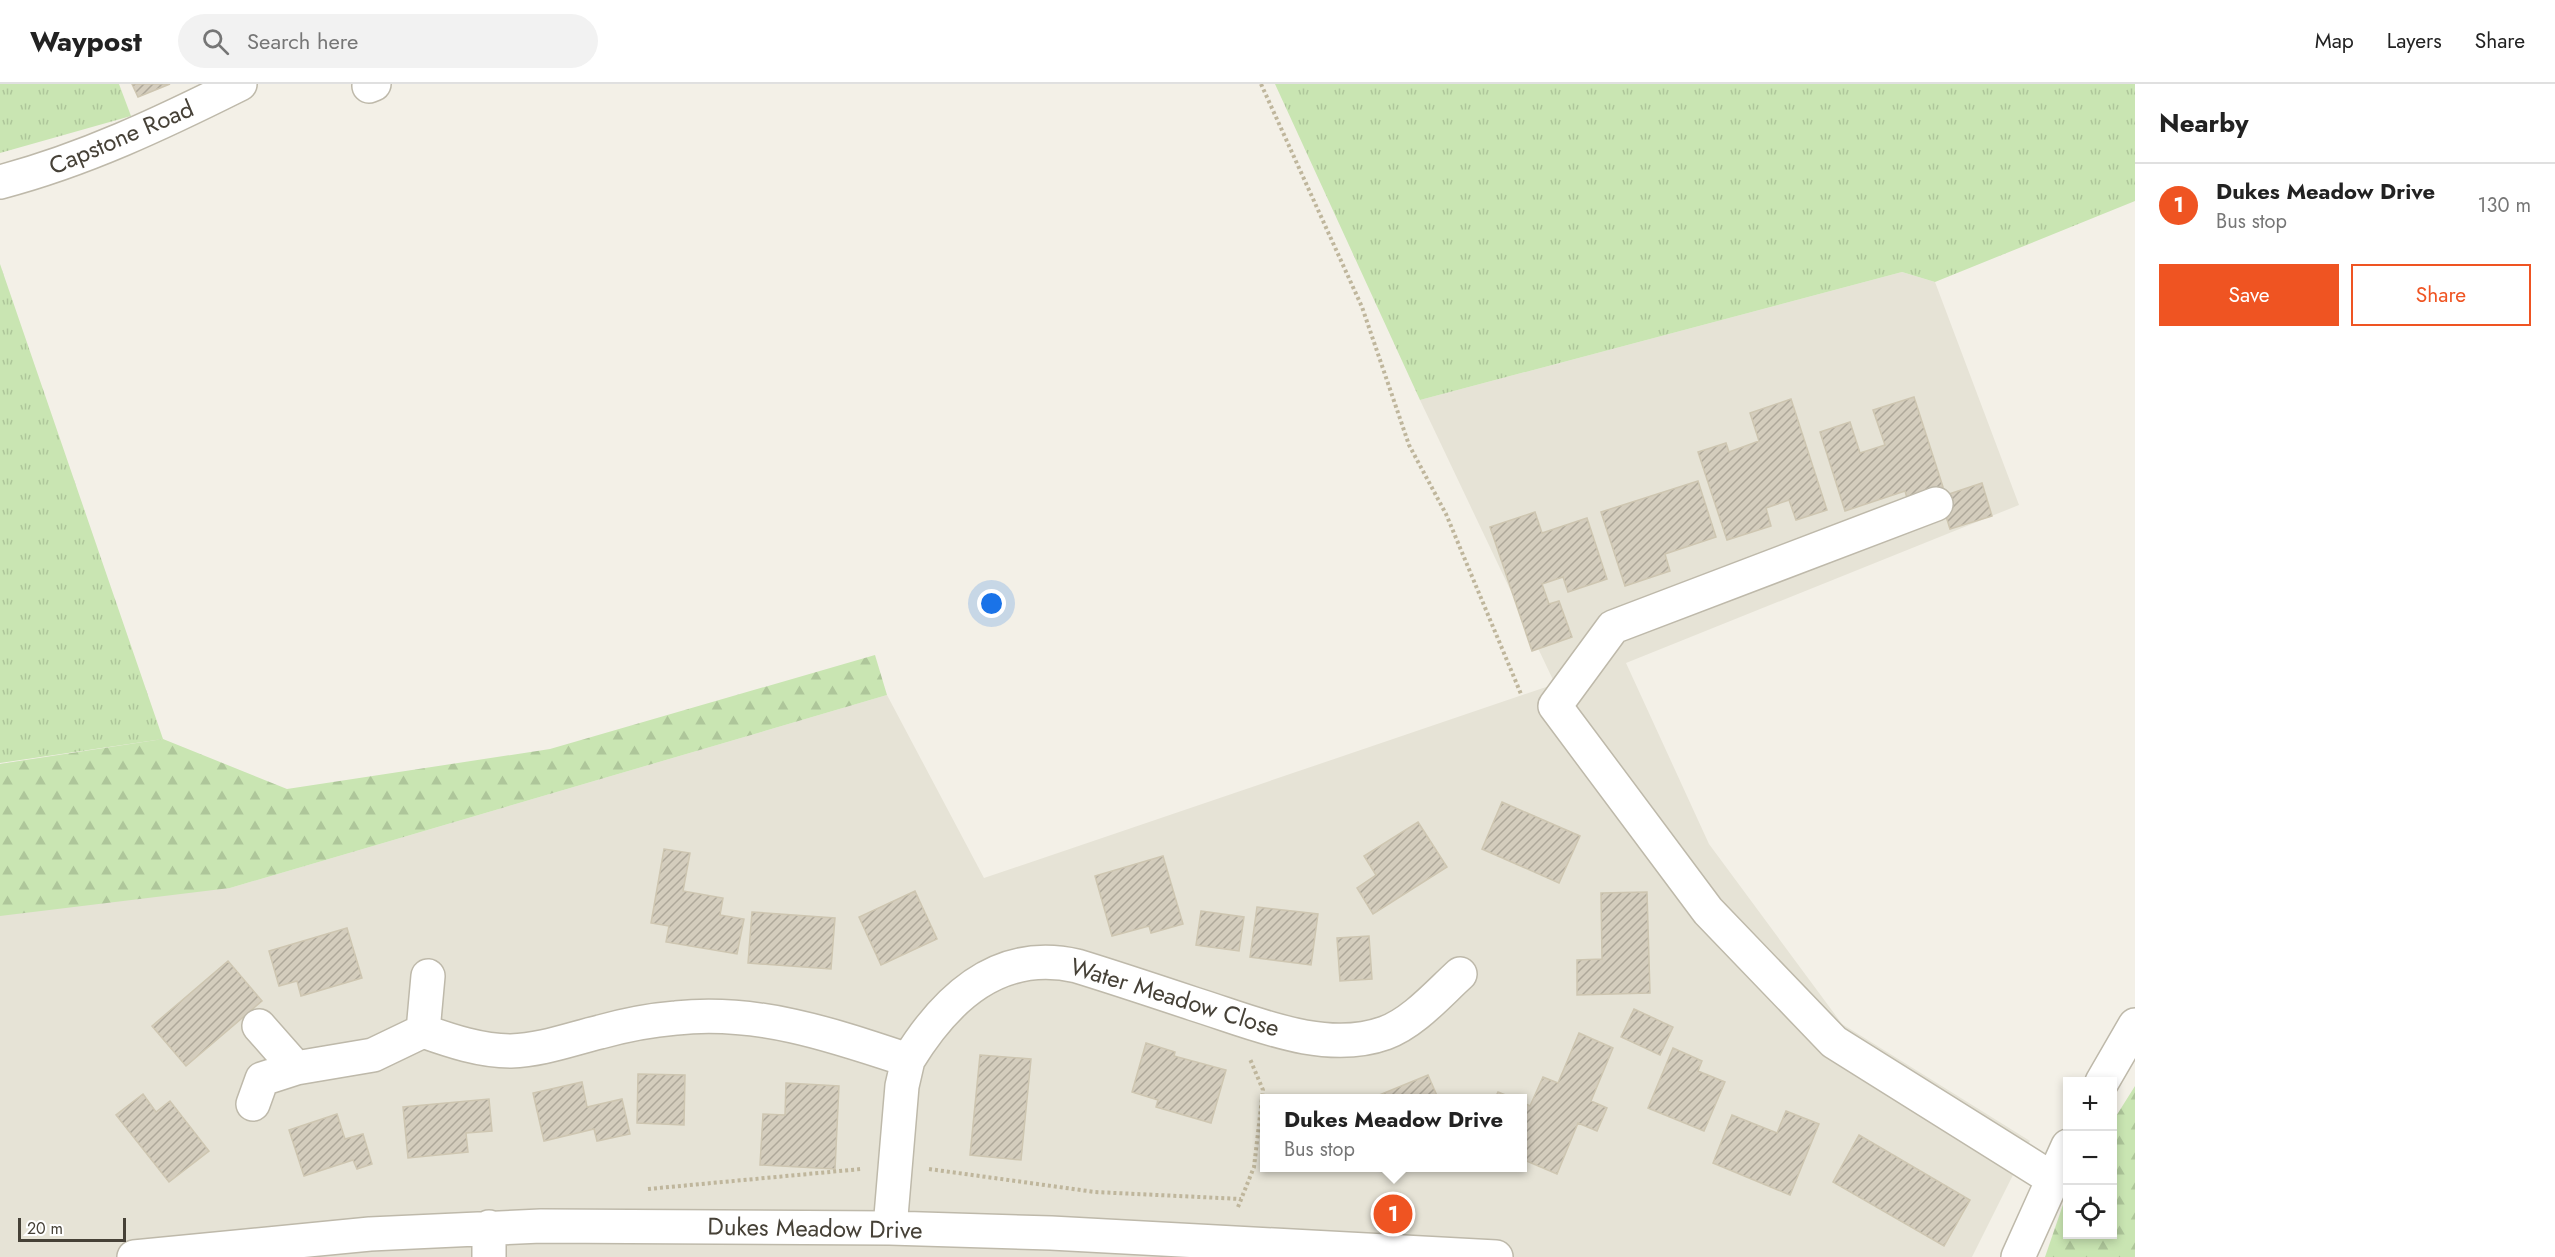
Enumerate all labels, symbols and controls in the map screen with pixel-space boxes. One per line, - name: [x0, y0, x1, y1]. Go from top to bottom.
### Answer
- search box: [178, 14, 598, 68]
- text: Waypost: [30, 21, 142, 62]
- icon: search: [199, 25, 232, 58]
- text: Search here: [247, 25, 358, 57]
- text: Map: [2315, 26, 2354, 56]
- text: Layers: [2387, 26, 2442, 56]
- text: Share: [2475, 26, 2525, 56]
- street label: Capstone Road: [43, 91, 199, 183]
- text: Nearby: [2159, 104, 2248, 142]
- text: Dukes Meadow Drive: [2216, 175, 2435, 207]
- text: 1: [2173, 191, 2184, 220]
- text: 130 m: [2477, 191, 2531, 220]
- text: Bus stop: [2216, 207, 2287, 236]
- button: Save: [2159, 264, 2339, 326]
- button: Share: [2351, 264, 2531, 326]
- your location: [977, 589, 1006, 618]
- street label: Water Meadow Close: [1066, 949, 1284, 1045]
- map controls: [2063, 1077, 2117, 1239]
- button: +: [2063, 1077, 2117, 1131]
- popup: [1260, 1094, 1527, 1172]
- text: Dukes Meadow Drive: [1284, 1103, 1503, 1135]
- button: −: [2063, 1131, 2117, 1185]
- text: Bus stop: [1284, 1135, 1355, 1164]
- button: locate: [2063, 1185, 2117, 1239]
- pin: 1: [1374, 1192, 1412, 1236]
- street label: Dukes Meadow Drive: [707, 1209, 923, 1247]
- scale bar: [18, 1215, 126, 1242]
- text: 20 m: [27, 1217, 63, 1240]

